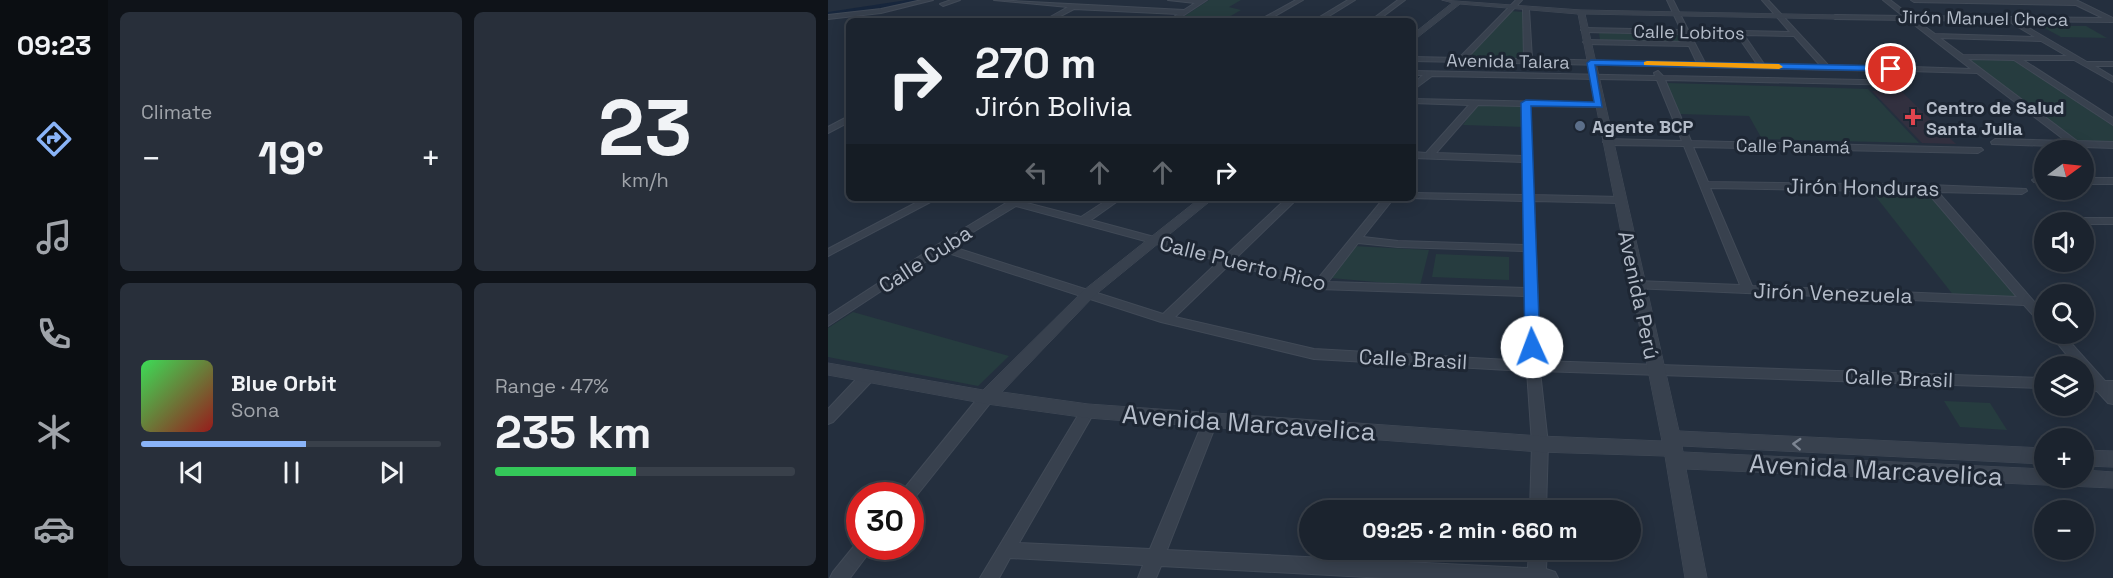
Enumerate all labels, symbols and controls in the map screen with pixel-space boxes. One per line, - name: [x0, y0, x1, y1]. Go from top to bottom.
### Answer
- street label: Jirón Manuel Checa: [1898, 5, 2068, 31]
- street label: Calle Lobitos: [1633, 20, 1745, 44]
- text: 09:23: [17, 28, 91, 63]
- text: 270 m: [975, 37, 1096, 90]
- icon: right: [876, 42, 954, 120]
- pin: [1865, 43, 1916, 94]
- street label: Avenida Talara: [1446, 48, 1570, 74]
- icon: arrive: [1874, 52, 1907, 85]
- text: 23: [598, 78, 692, 178]
- text: Jirón Bolivia: [975, 89, 1132, 124]
- place label: Centro de Salud Santa Julia: [1926, 96, 2065, 140]
- text: Climate: [141, 99, 212, 125]
- marker: Centro de Salud Santa Julia: [1904, 108, 1922, 126]
- place label: Agente BCP: [1592, 115, 1694, 138]
- icon: directions: [33, 118, 75, 160]
- marker: Agente BCP: [1573, 119, 1587, 133]
- text: 19°: [258, 130, 324, 187]
- street label: Calle Panamá: [1736, 134, 1850, 158]
- text: −: [141, 138, 161, 180]
- text: +: [421, 138, 441, 180]
- north arrow: [2034, 140, 2094, 200]
- map controls: [2034, 140, 2094, 560]
- icon: left: [1020, 156, 1053, 189]
- icon: ahead: [1083, 156, 1116, 189]
- icon: ahead: [1146, 156, 1179, 189]
- icon: right: [1209, 156, 1242, 189]
- text: km/h: [621, 167, 669, 193]
- street label: Jirón Honduras: [1786, 172, 1940, 202]
- button: sound: [2034, 212, 2094, 272]
- icon: music: [33, 216, 75, 258]
- street label: Calle Cuba: [873, 219, 977, 299]
- street label: Avenida Perú: [1612, 228, 1666, 362]
- street label: Calle Puerto Rico: [1157, 229, 1329, 297]
- street label: Jirón Venezuela: [1753, 277, 1913, 309]
- button: search: [2034, 284, 2094, 344]
- icon: phone: [33, 313, 75, 355]
- position arrow: [1500, 315, 1564, 379]
- street label: Calle Brasil: [1358, 343, 1468, 375]
- button: layers: [2034, 356, 2094, 416]
- street label: Calle Brasil: [1844, 363, 1954, 393]
- text: Blue Orbit: [231, 369, 337, 397]
- text: Range · 47%: [495, 373, 609, 399]
- text: Sona: [231, 397, 279, 423]
- street label: Avenida Marcavelica: [1121, 397, 1377, 449]
- text: 235 km: [495, 404, 651, 461]
- icon: climate: [33, 411, 75, 453]
- button: +: [2034, 428, 2094, 488]
- one-way arrow: [1793, 437, 1802, 450]
- street label: Avenida Marcavelica: [1748, 446, 2004, 494]
- icon: previous: [175, 456, 208, 489]
- icon: pause: [275, 456, 308, 489]
- icon: next: [375, 456, 408, 489]
- speed limit sign: 30: [846, 482, 924, 560]
- button: −: [2034, 500, 2094, 560]
- icon: car: [33, 508, 75, 550]
- text: 09:25 · 2 min · 660 m: [1362, 516, 1578, 544]

